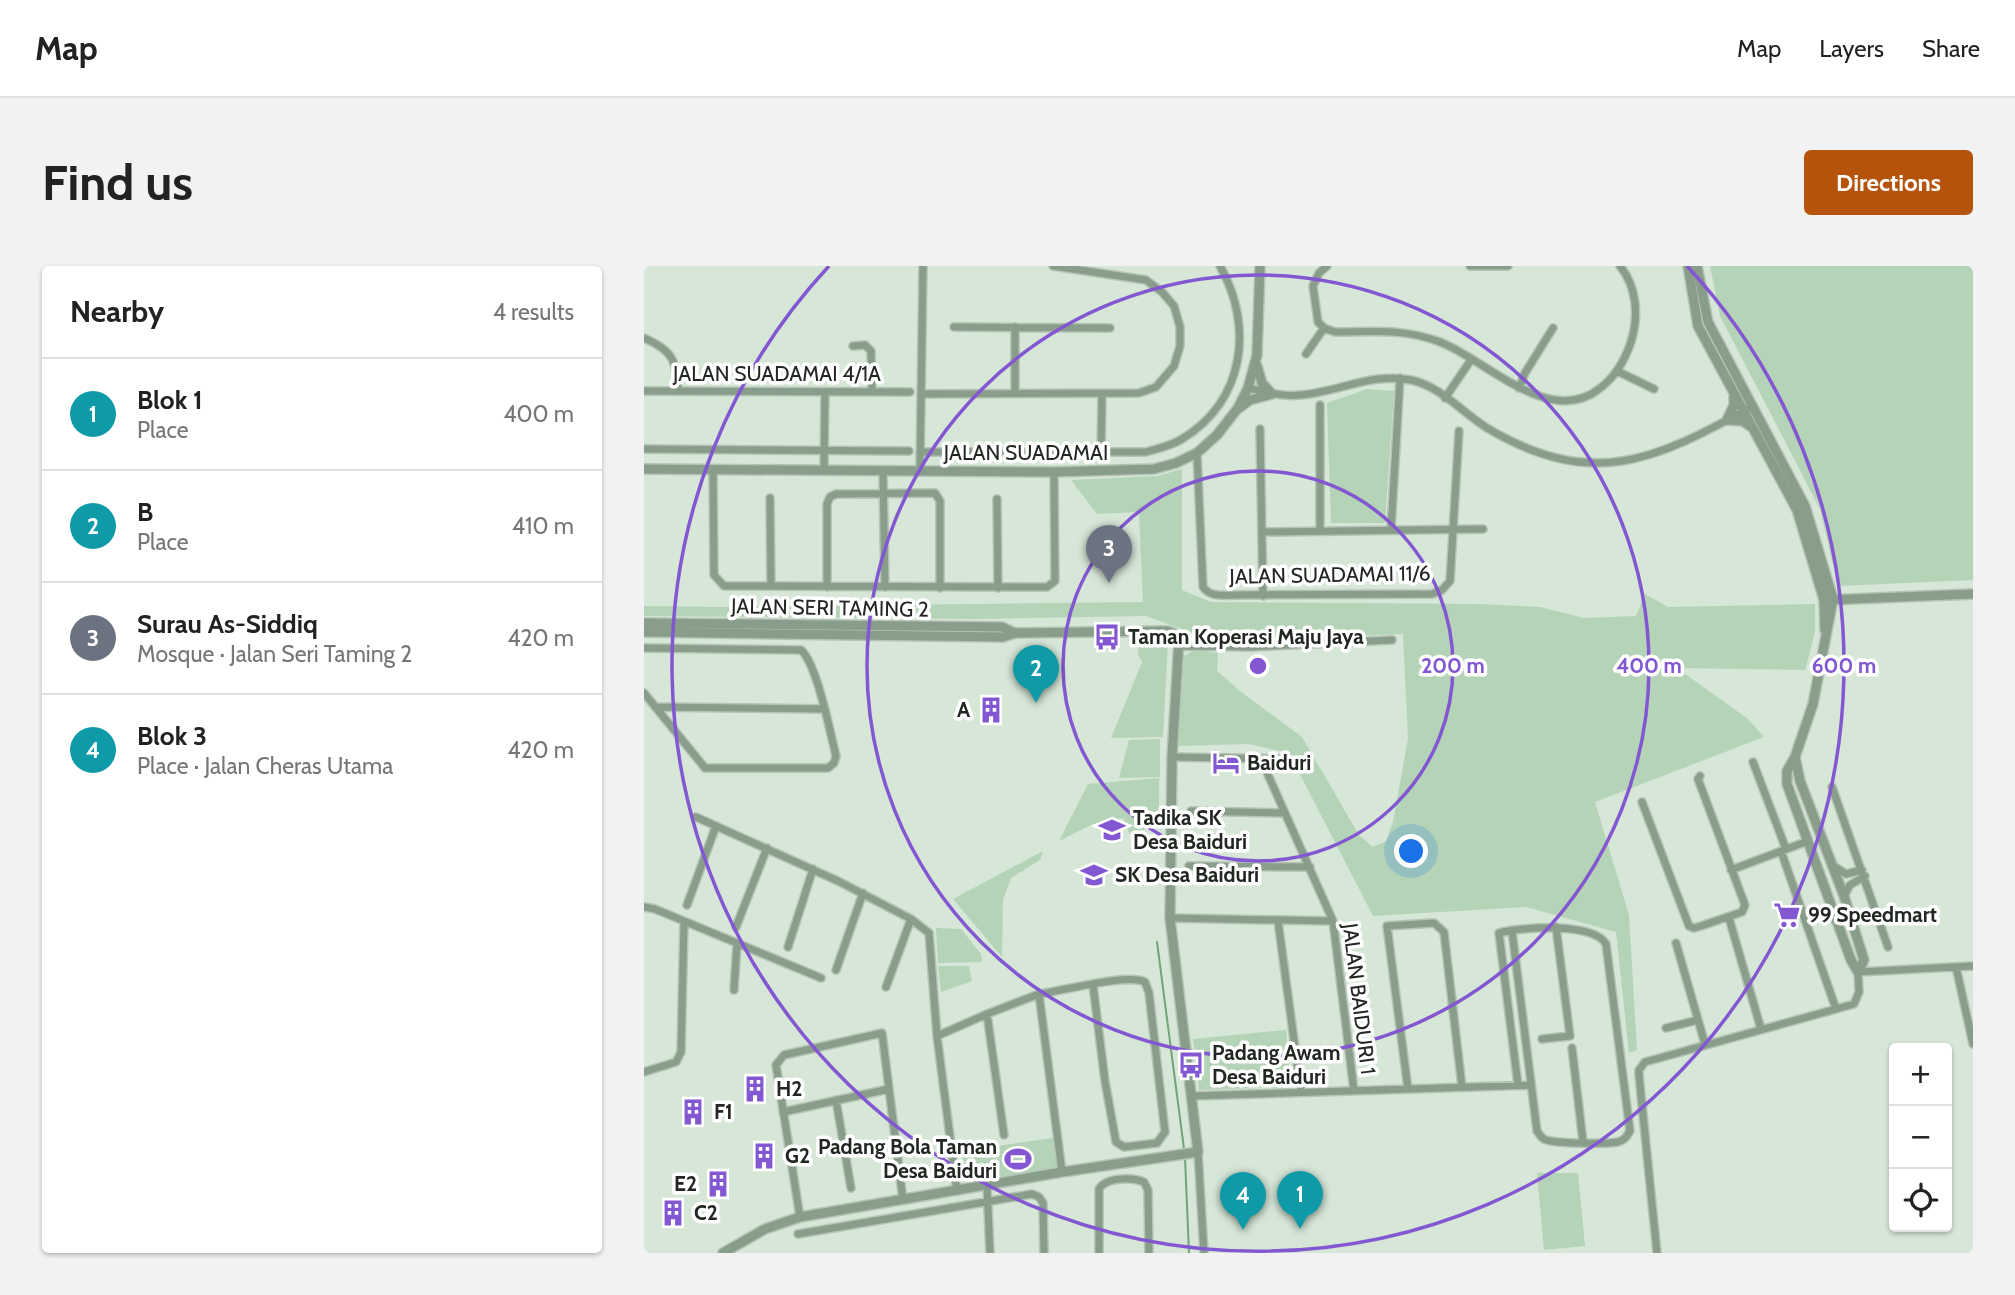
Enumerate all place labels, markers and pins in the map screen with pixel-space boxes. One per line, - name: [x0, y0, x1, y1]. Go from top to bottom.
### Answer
- pin: 3: [1086, 525, 1132, 583]
- bus stop icon: Taman Koperasi Maju Jaya: [1092, 622, 1122, 652]
- place label: Taman Koperasi Maju Jaya: [1128, 624, 1364, 649]
- pin: 2: [1013, 645, 1059, 703]
- centre of rings: [1246, 654, 1270, 678]
- building icon: A: [976, 695, 1006, 725]
- place label: A: [957, 697, 971, 722]
- hotel icon: Baiduri: [1211, 748, 1241, 778]
- place label: Baiduri: [1247, 750, 1311, 775]
- place label: Tadika SK Desa Baiduri: [1133, 805, 1247, 854]
- school or university icon: Tadika SK Desa Baiduri: [1097, 815, 1127, 845]
- school or university icon: SK Desa Baiduri: [1079, 860, 1109, 890]
- place label: SK Desa Baiduri: [1115, 862, 1259, 887]
- supermarket icon: 99 Speedmart: [1772, 900, 1802, 930]
- place label: 99 Speedmart: [1808, 902, 1937, 927]
- place label: Padang Awam Desa Baiduri: [1212, 1040, 1340, 1089]
- bus stop icon: Padang Awam Desa Baiduri: [1176, 1050, 1206, 1080]
- building icon: H2: [740, 1074, 770, 1104]
- place label: H2: [776, 1076, 802, 1101]
- building icon: F1: [678, 1097, 708, 1127]
- place label: F1: [714, 1099, 733, 1124]
- place label: Padang Bola Taman Desa Baiduri: [818, 1134, 997, 1183]
- building icon: G2: [749, 1141, 779, 1171]
- place label: G2: [785, 1143, 810, 1168]
- sports icon: Padang Bola Taman Desa Baiduri: [1003, 1144, 1033, 1174]
- building icon: E2: [703, 1169, 733, 1199]
- place label: E2: [674, 1171, 697, 1196]
- pin: 1: [1277, 1171, 1323, 1229]
- pin: 4: [1220, 1172, 1266, 1230]
- building icon: C2: [658, 1198, 688, 1228]
- place label: C2: [694, 1200, 718, 1225]

